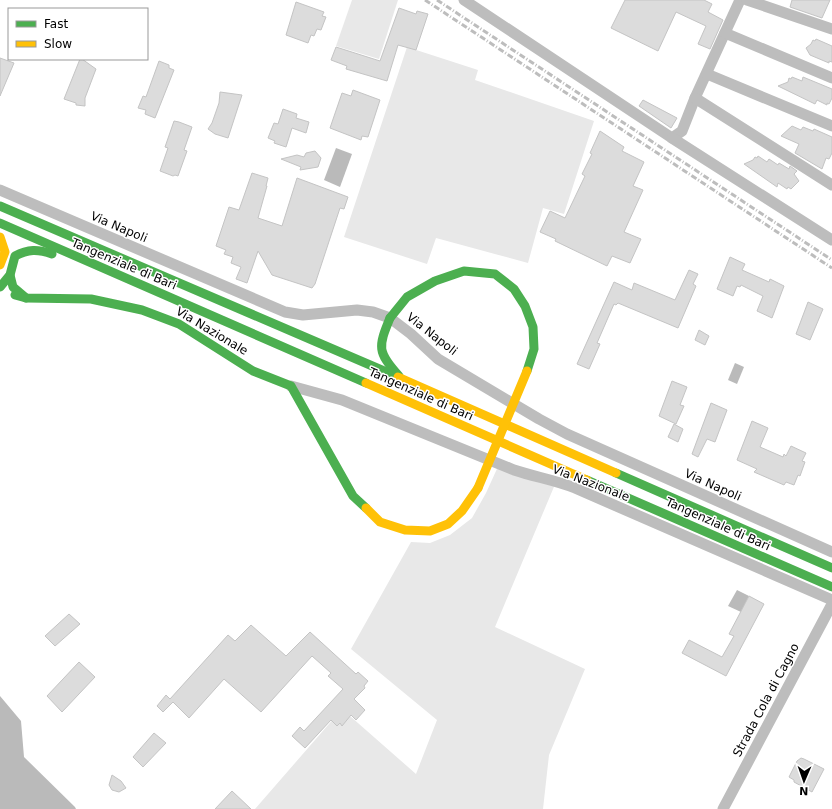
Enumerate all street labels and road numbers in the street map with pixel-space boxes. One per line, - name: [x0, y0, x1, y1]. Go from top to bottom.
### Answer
- street label: Via Napoli: [88, 209, 150, 245]
- street label: Tangenziale di Bari: [68, 235, 179, 293]
- street label: Via Nazionale: [173, 304, 251, 358]
- street label: Via Napoli: [404, 310, 460, 358]
- street label: Tangenziale di Bari: [366, 364, 475, 423]
- street label: Via Nazionale: [550, 462, 632, 504]
- street label: Via Napoli: [683, 466, 743, 504]
- street label: Tangenziale di Bari: [663, 494, 772, 553]
- street label: Strada Cola di Cagno: [730, 641, 802, 759]

